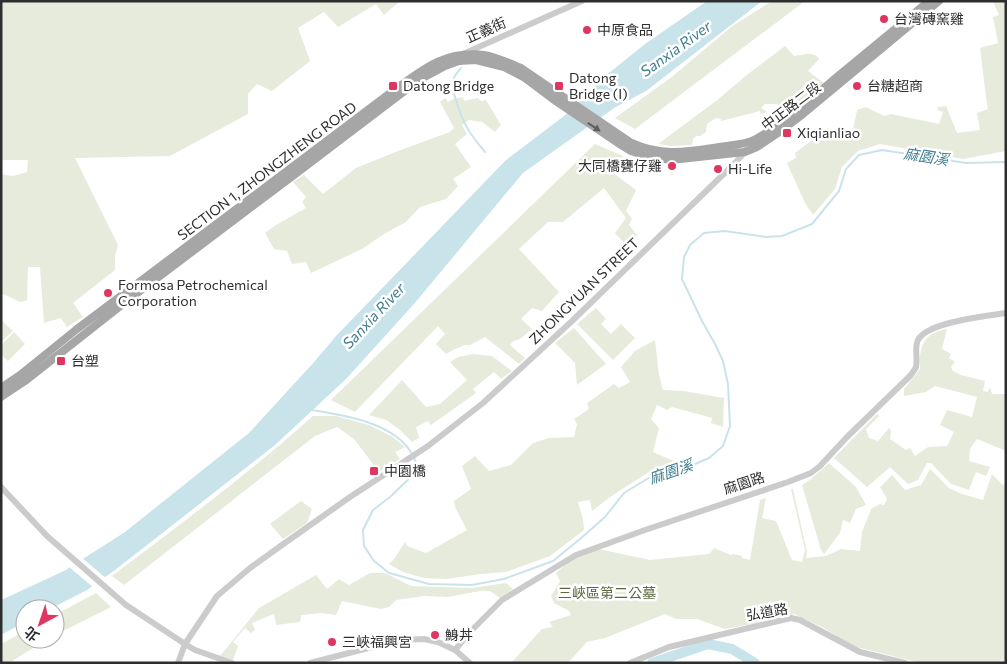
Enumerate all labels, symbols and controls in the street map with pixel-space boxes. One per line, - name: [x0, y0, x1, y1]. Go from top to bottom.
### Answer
- place label: 台灣磚窯雞: [894, 10, 964, 27]
- street label: 正義街: [463, 13, 508, 46]
- marker: 台灣磚窯雞: [878, 13, 890, 25]
- water label: Sanxia River: [636, 16, 715, 80]
- place label: 中原食品: [597, 21, 653, 38]
- marker: 中原食品: [581, 24, 593, 36]
- place label: Datong Bridge (I): [569, 69, 628, 102]
- place label: Datong Bridge: [403, 77, 494, 94]
- place label: 台糖超商: [867, 77, 923, 94]
- street label: 中正路二段: [758, 78, 824, 133]
- marker: Datong Bridge: [387, 80, 399, 92]
- marker: Datong Bridge (I): [553, 80, 565, 92]
- marker: 台糖超商: [851, 80, 863, 92]
- street label: SECTION 1, ZHONGZHENG ROAD: [174, 98, 359, 243]
- one-way arrow: [587, 122, 601, 132]
- place label: Xiqianliao: [797, 124, 860, 141]
- marker: Xiqianliao: [781, 127, 793, 139]
- water label: 麻園溪: [903, 144, 952, 169]
- place label: 大同橋甕仔雞: [578, 157, 662, 174]
- marker: 大同橋甕仔雞: [666, 160, 678, 172]
- place label: Hi-Life: [728, 160, 772, 177]
- marker: Hi-Life: [712, 163, 724, 175]
- street label: ZHONGYUAN STREET: [525, 234, 642, 347]
- place label: Formosa Petrochemical Corporation: [118, 276, 268, 309]
- water label: Sanxia River: [338, 278, 409, 352]
- marker: Formosa Petrochemical Corporation: [102, 287, 114, 299]
- place label: 台塑: [71, 352, 99, 369]
- marker: 台塑: [55, 355, 67, 367]
- water label: 麻園溪: [646, 455, 697, 487]
- place label: 中園橋: [384, 462, 426, 479]
- marker: 中園橋: [368, 465, 380, 477]
- street label: 麻園路: [721, 468, 766, 497]
- park label: 三峽區第二公墓: [558, 584, 656, 601]
- north arrow: [15, 599, 65, 649]
- street label: 弘道路: [745, 599, 789, 624]
- text: 北: [20, 623, 42, 645]
- place label: 鯓丼: [445, 626, 473, 643]
- marker: 鯓丼: [429, 629, 441, 641]
- place label: 三峽福興宮: [342, 633, 412, 650]
- marker: 三峽福興宮: [326, 636, 338, 648]

